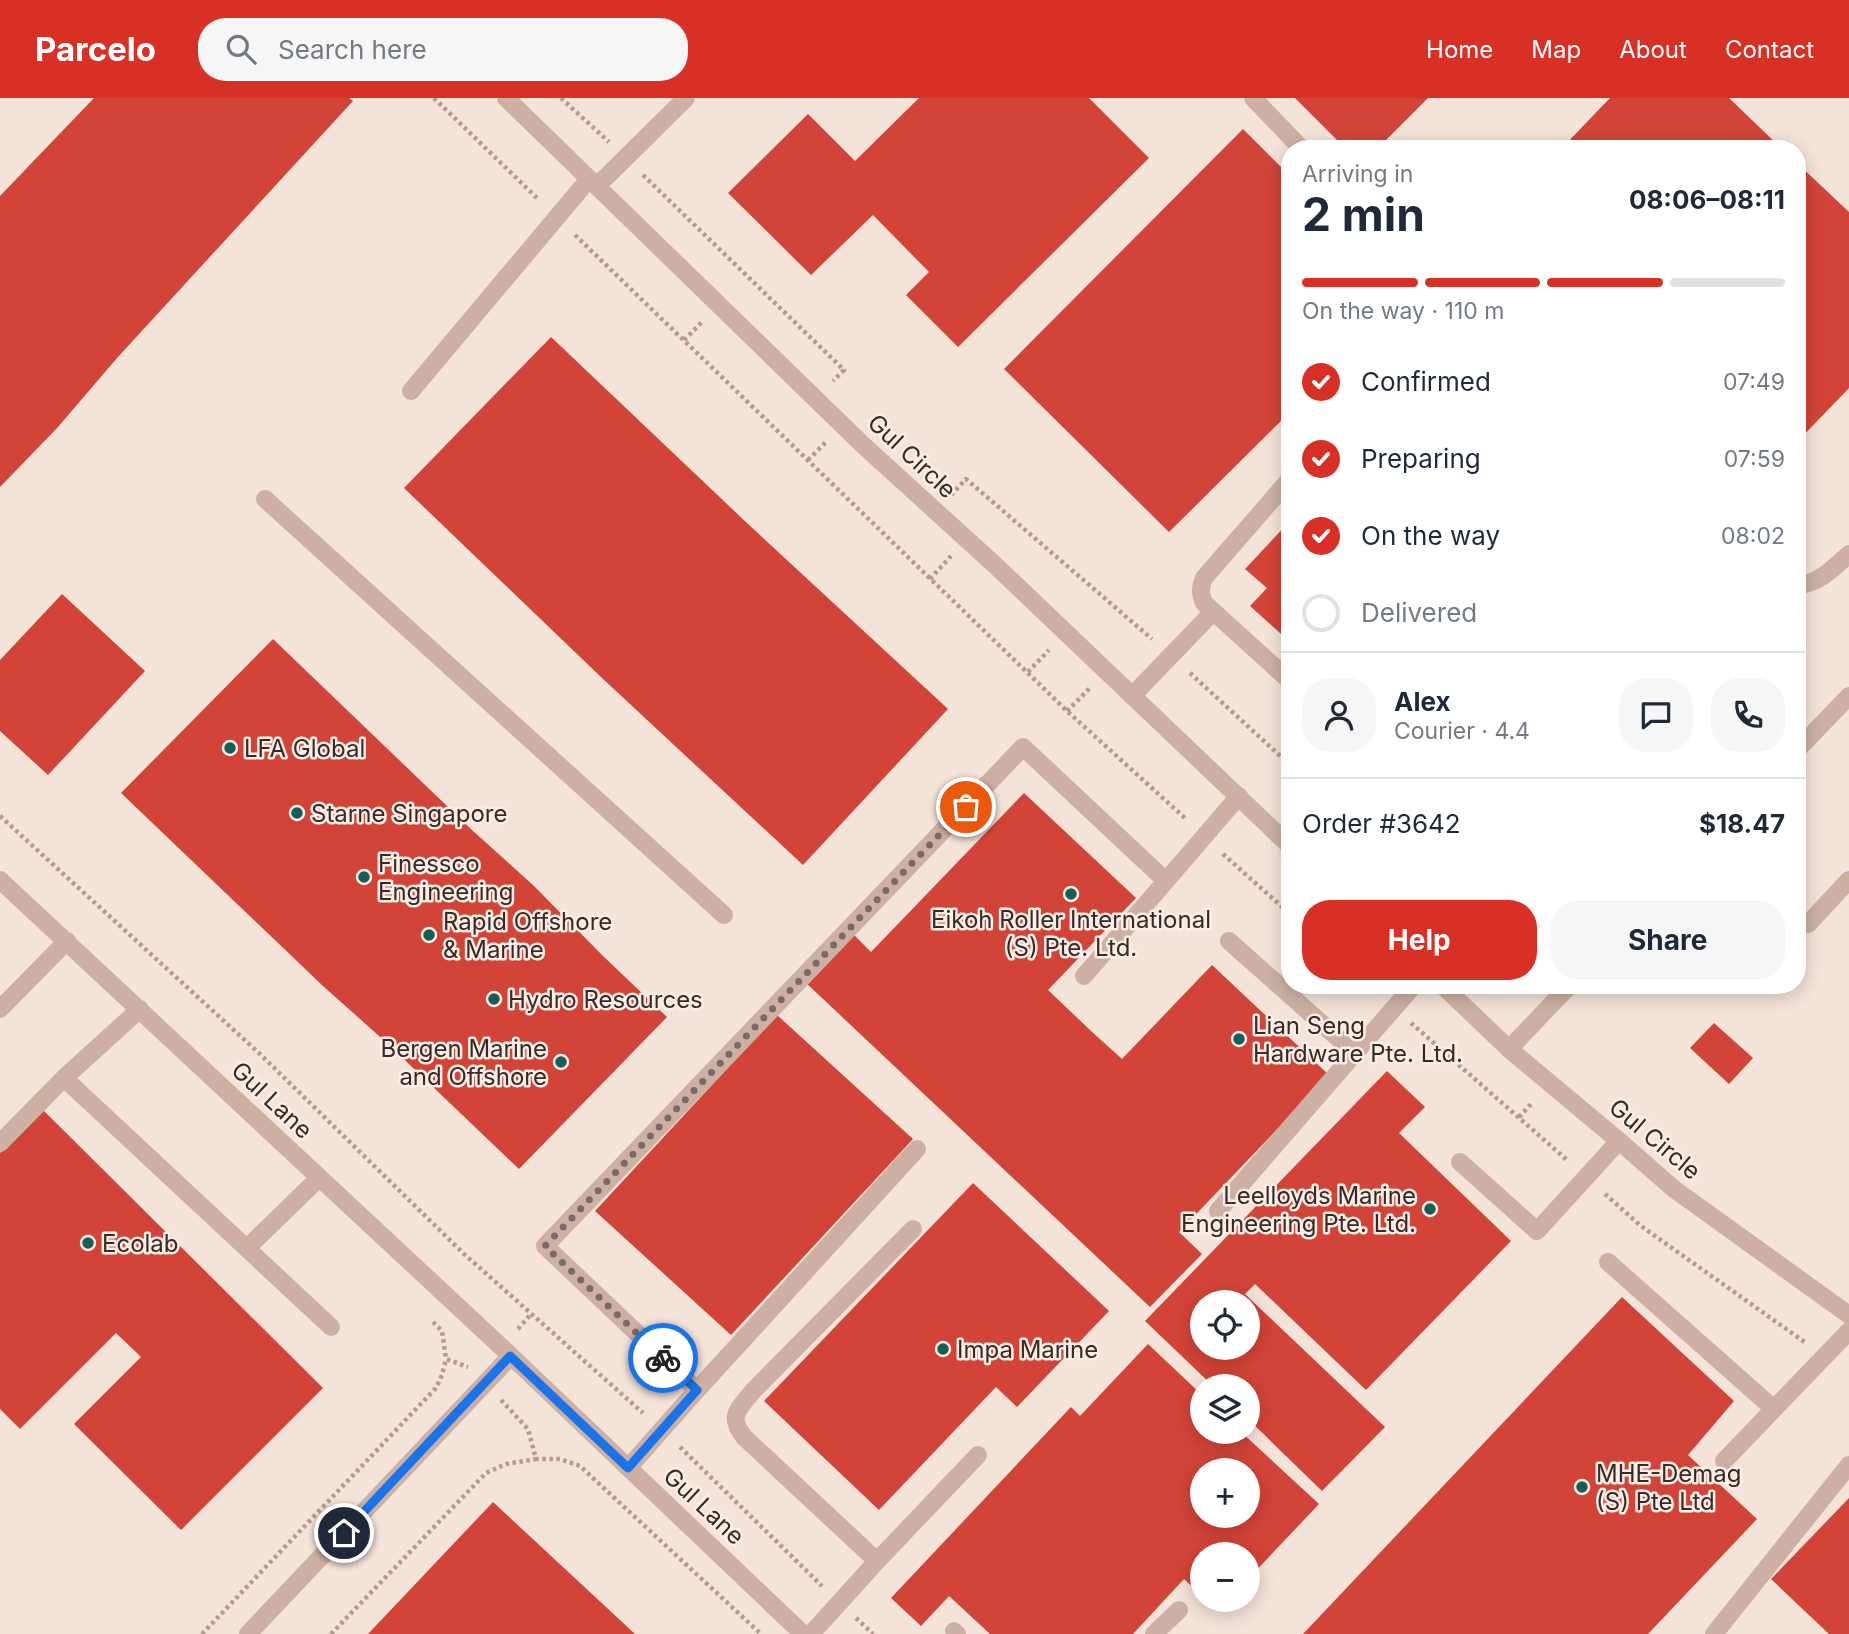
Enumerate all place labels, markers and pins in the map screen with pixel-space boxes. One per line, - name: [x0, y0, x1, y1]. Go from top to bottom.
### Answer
- place label: LFA Global: [244, 734, 365, 763]
- marker: LFA Global: [222, 740, 238, 756]
- pin: [936, 777, 996, 837]
- place label: Starne Singapore: [311, 799, 507, 828]
- marker: Starne Singapore: [289, 805, 305, 821]
- place label: Finessco Engineering: [378, 849, 513, 906]
- marker: Finessco Engineering: [356, 869, 372, 885]
- marker: Eikoh Roller International (S) Pte. Ltd.: [1063, 886, 1079, 902]
- place label: Eikoh Roller International (S) Pte. Ltd.: [931, 905, 1211, 962]
- place label: Rapid Offshore & Marine: [443, 907, 612, 964]
- marker: Rapid Offshore & Marine: [421, 927, 437, 943]
- place label: Hydro Resources: [508, 985, 703, 1014]
- marker: Hydro Resources: [486, 991, 502, 1007]
- place label: Lian Seng Hardware Pte. Ltd.: [1253, 1011, 1463, 1068]
- marker: Lian Seng Hardware Pte. Ltd.: [1231, 1031, 1247, 1047]
- place label: Bergen Marine and Offshore: [380, 1034, 547, 1091]
- marker: Bergen Marine and Offshore: [553, 1054, 569, 1070]
- place label: Leelloyds Marine Engineering Pte. Ltd.: [1181, 1181, 1416, 1238]
- marker: Leelloyds Marine Engineering Pte. Ltd.: [1422, 1201, 1438, 1217]
- place label: Ecolab: [102, 1229, 179, 1258]
- marker: Ecolab: [80, 1235, 96, 1251]
- place label: Impa Marine: [957, 1335, 1098, 1364]
- marker: Impa Marine: [935, 1341, 951, 1357]
- place label: MHE-Demag (S) Pte Ltd: [1596, 1459, 1742, 1516]
- marker: MHE-Demag (S) Pte Ltd: [1574, 1479, 1590, 1495]
- pin: [314, 1503, 374, 1563]

